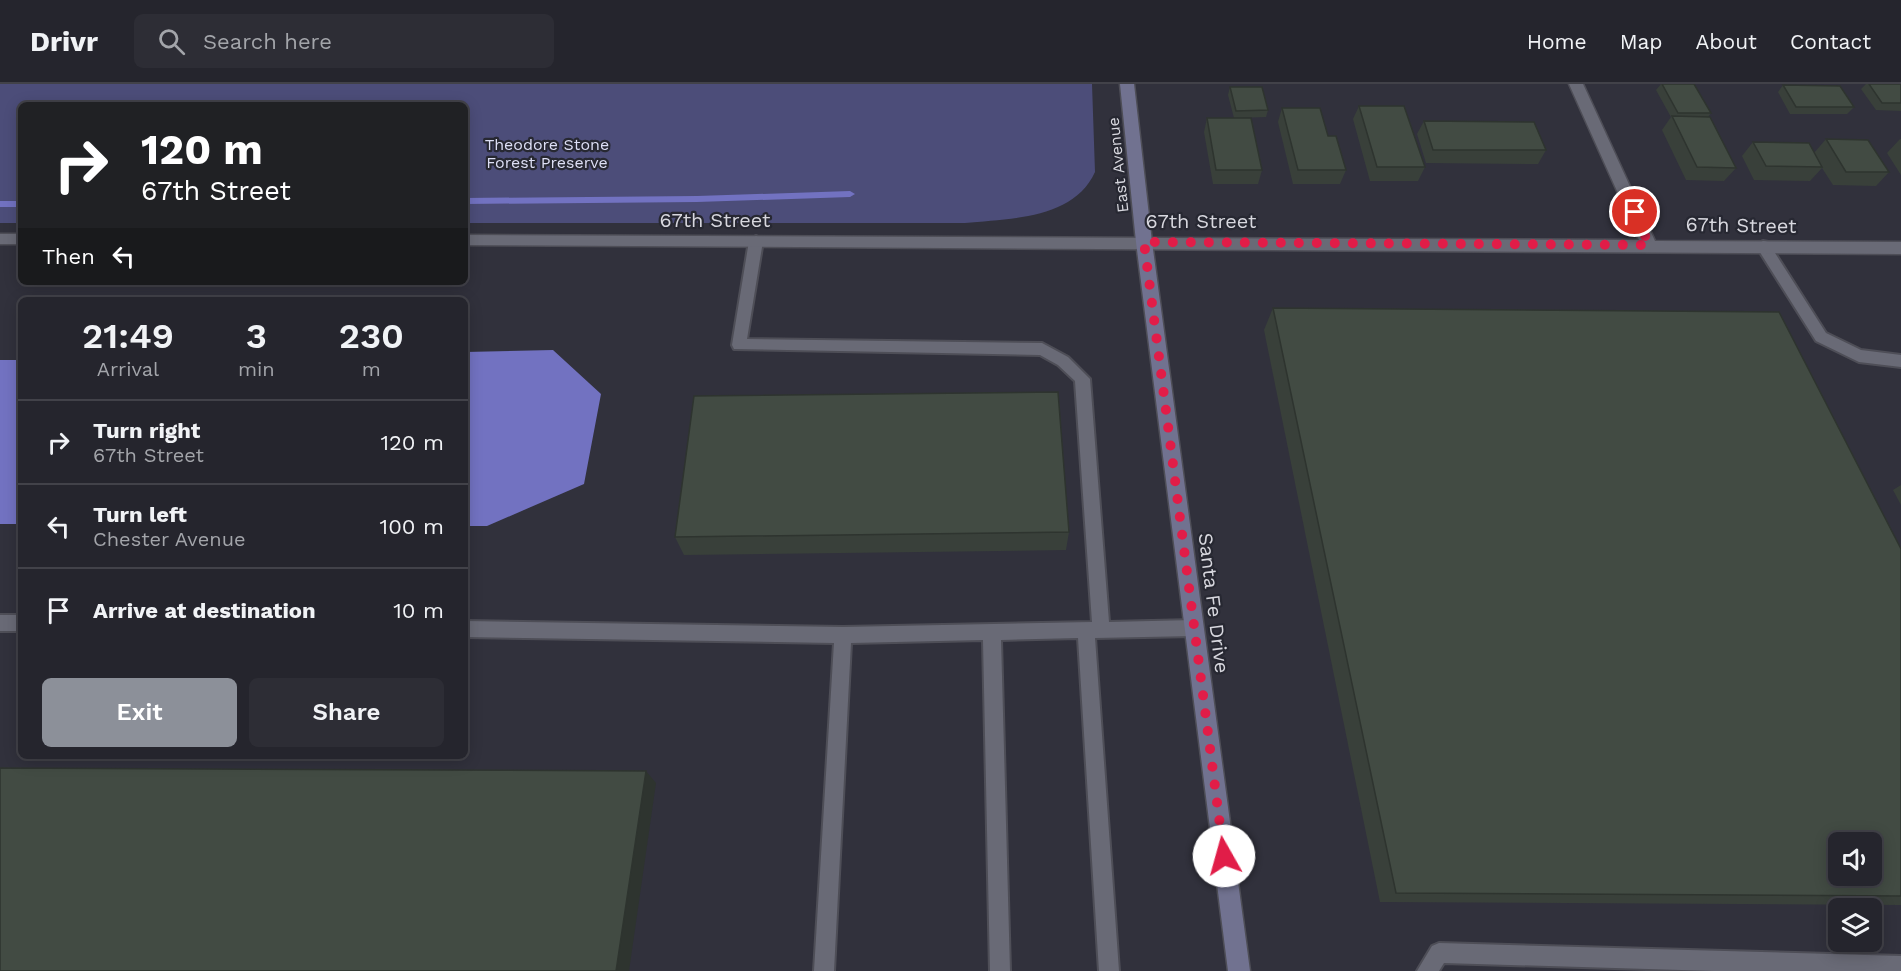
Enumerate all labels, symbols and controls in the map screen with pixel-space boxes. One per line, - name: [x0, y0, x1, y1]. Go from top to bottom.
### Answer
- search box: [134, 14, 554, 68]
- text: Drivr: [30, 25, 98, 58]
- icon: search: [155, 25, 188, 58]
- text: Search here: [203, 29, 332, 54]
- text: Home: [1527, 29, 1587, 54]
- text: Map: [1620, 29, 1663, 54]
- text: About: [1696, 29, 1757, 54]
- text: Contact: [1790, 29, 1871, 54]
- street label: East Avenue: [1104, 116, 1132, 214]
- text: 120 m: [141, 125, 263, 174]
- icon: right: [42, 126, 120, 204]
- park label: Theodore Stone Forest Preserve: [485, 135, 609, 172]
- text: 67th Street: [141, 175, 291, 207]
- pin: [1609, 186, 1660, 237]
- icon: arrive: [1618, 195, 1651, 228]
- street label: 67th Street: [660, 208, 771, 232]
- street label: 67th Street: [1146, 209, 1257, 233]
- street label: 67th Street: [1685, 212, 1797, 238]
- icon: left: [107, 240, 140, 273]
- text: Then: [42, 244, 95, 269]
- text: 21:49: [82, 315, 174, 357]
- text: 3: [246, 315, 267, 357]
- text: 230: [339, 315, 404, 357]
- text: Arrival: [97, 357, 159, 381]
- text: min: [238, 357, 275, 381]
- text: m: [362, 357, 381, 381]
- text: Turn right: [93, 418, 200, 443]
- icon: right: [42, 426, 75, 459]
- text: 120 m: [380, 430, 444, 455]
- text: 67th Street: [93, 443, 204, 467]
- text: Turn left: [93, 502, 187, 527]
- icon: left: [42, 510, 75, 543]
- text: 100 m: [380, 514, 444, 539]
- text: Chester Avenue: [93, 527, 246, 551]
- street label: Santa Fe Drive: [1193, 531, 1235, 675]
- icon: arrive: [42, 594, 75, 627]
- text: Arrive at destination: [93, 598, 316, 623]
- text: 10 m: [393, 598, 444, 623]
- button: Exit: [42, 678, 237, 747]
- button: Share: [249, 678, 444, 747]
- position arrow: [1192, 824, 1256, 888]
- map controls: [1828, 832, 1882, 952]
- button: sound: [1828, 832, 1882, 886]
- button: layers: [1828, 898, 1882, 952]

